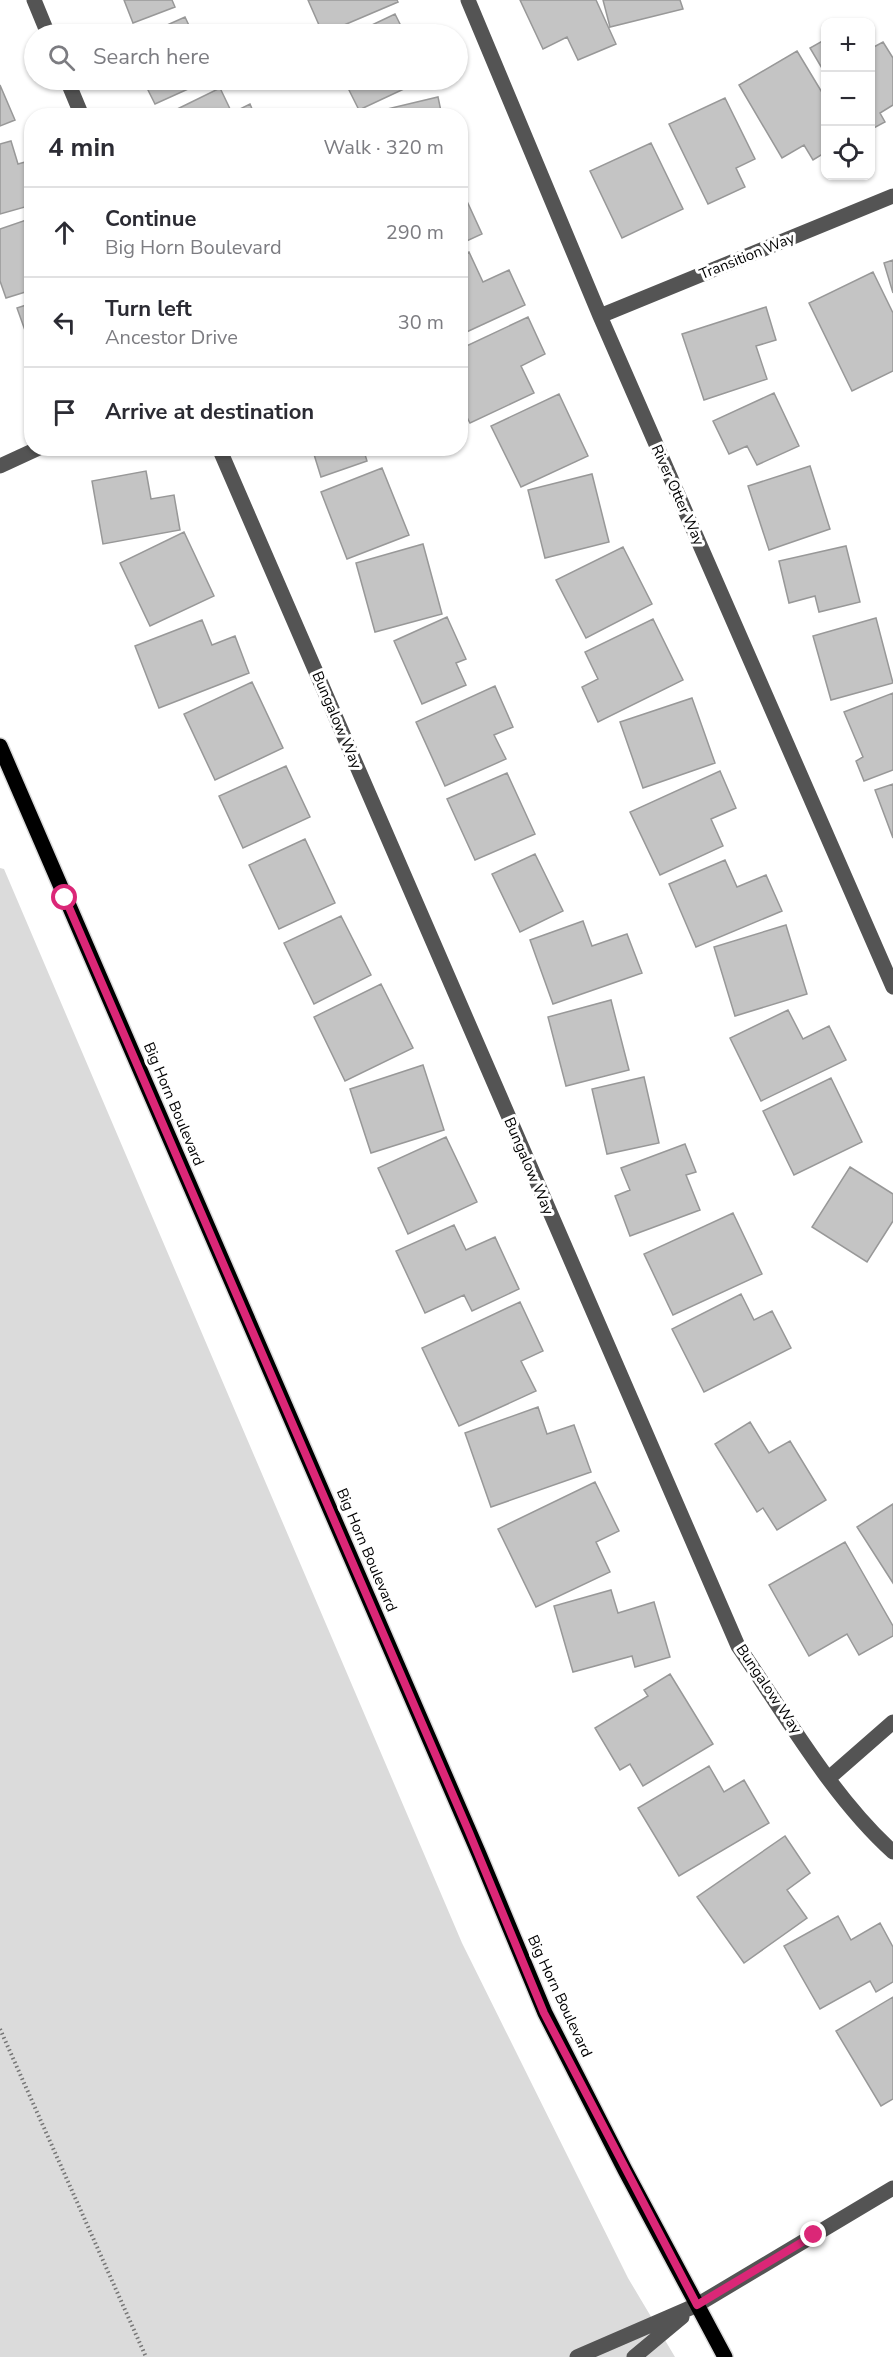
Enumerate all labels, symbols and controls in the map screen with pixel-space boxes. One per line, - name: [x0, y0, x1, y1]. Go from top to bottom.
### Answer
- map controls: [821, 18, 875, 180]
- button: +: [821, 18, 875, 72]
- search box: [24, 24, 468, 90]
- icon: search: [45, 41, 78, 74]
- text: Search here: [93, 42, 210, 72]
- button: −: [821, 72, 875, 126]
- button: locate: [821, 126, 875, 180]
- text: 4 min: [48, 130, 115, 165]
- text: Walk · 320 m: [324, 134, 444, 161]
- text: Continue: [105, 204, 196, 234]
- icon: ahead: [48, 216, 81, 249]
- text: 290 m: [386, 219, 444, 246]
- street label: Transition Way: [696, 228, 798, 284]
- text: Big Horn Boulevard: [105, 234, 282, 261]
- text: Turn left: [105, 294, 192, 324]
- icon: left: [48, 306, 81, 339]
- text: 30 m: [398, 309, 444, 336]
- text: Ancestor Drive: [105, 324, 238, 351]
- icon: arrive: [48, 396, 81, 429]
- text: Arrive at destination: [105, 397, 314, 427]
- street label: River Otter Way: [647, 441, 709, 549]
- street label: Bungalow Way: [307, 668, 367, 772]
- route start: [51, 884, 77, 910]
- street label: Big Horn Boulevard: [139, 1039, 209, 1169]
- street label: Bungalow Way: [499, 1114, 559, 1218]
- street label: Big Horn Boulevard: [332, 1485, 402, 1615]
- street label: Bungalow Way: [732, 1640, 807, 1738]
- street label: Big Horn Boulevard: [523, 1932, 597, 2060]
- route end: [800, 2221, 826, 2247]

